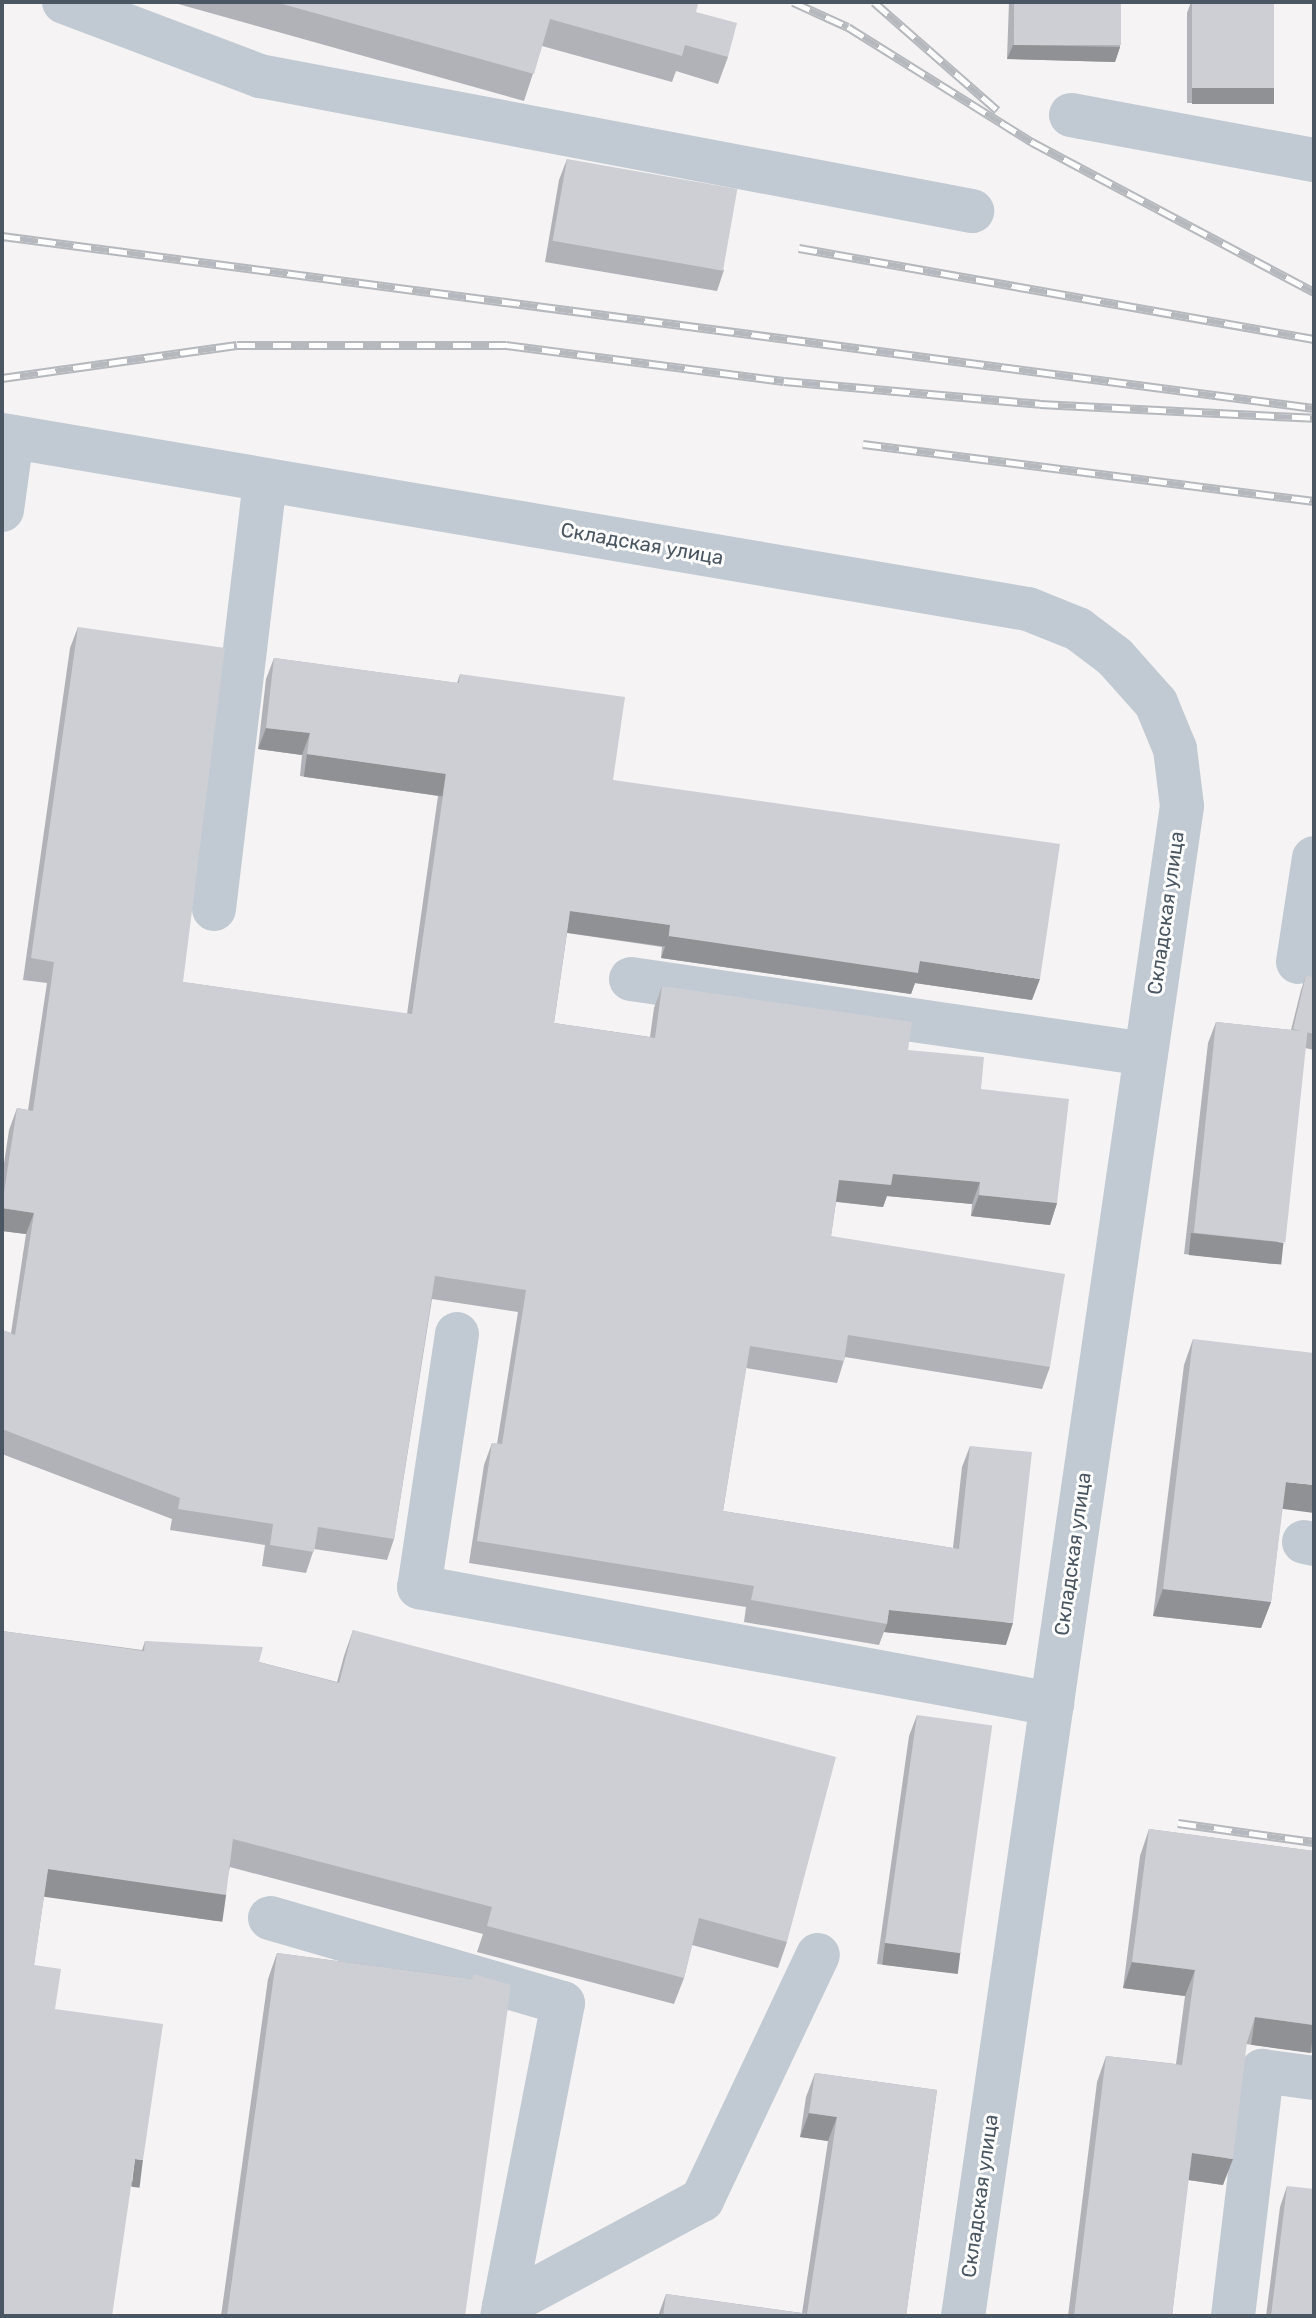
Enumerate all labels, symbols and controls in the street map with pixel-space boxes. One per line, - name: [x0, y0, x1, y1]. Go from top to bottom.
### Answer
- street label: Складская улица: [559, 518, 725, 570]
- street label: Складская улица: [1143, 830, 1189, 996]
- street label: Складская улица: [1050, 1471, 1096, 1637]
- street label: Складская улица: [957, 2113, 1003, 2279]

